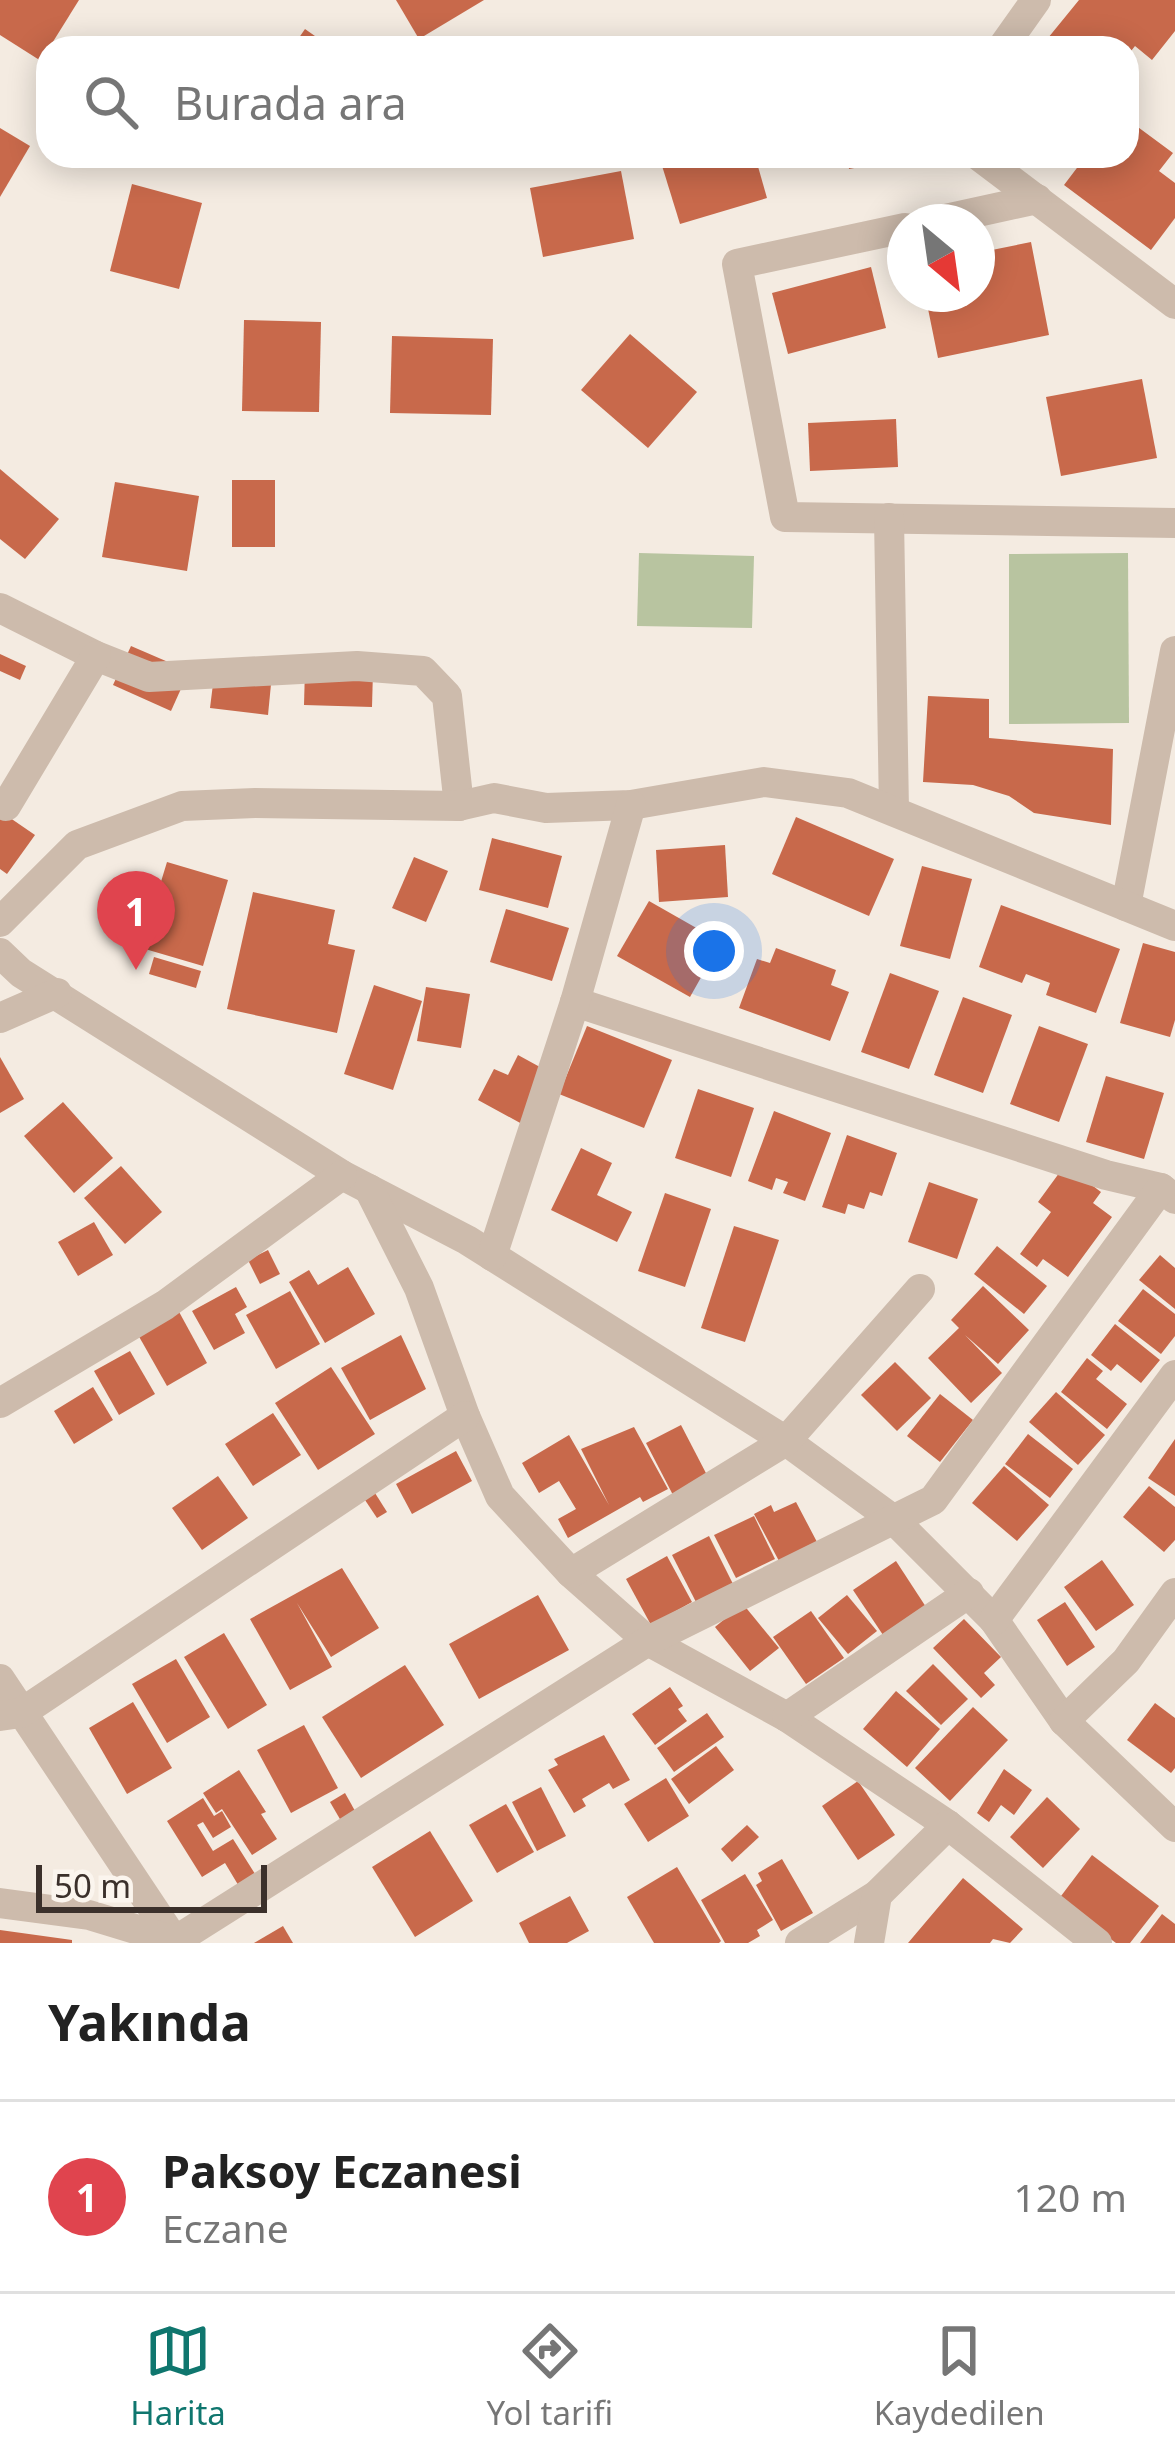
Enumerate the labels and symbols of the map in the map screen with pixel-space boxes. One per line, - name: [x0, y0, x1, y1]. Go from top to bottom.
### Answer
- north arrow: [887, 204, 995, 312]
- pin: 1: [97, 871, 175, 970]
- your location: [684, 921, 744, 981]
- scale bar: [36, 1859, 267, 1912]

